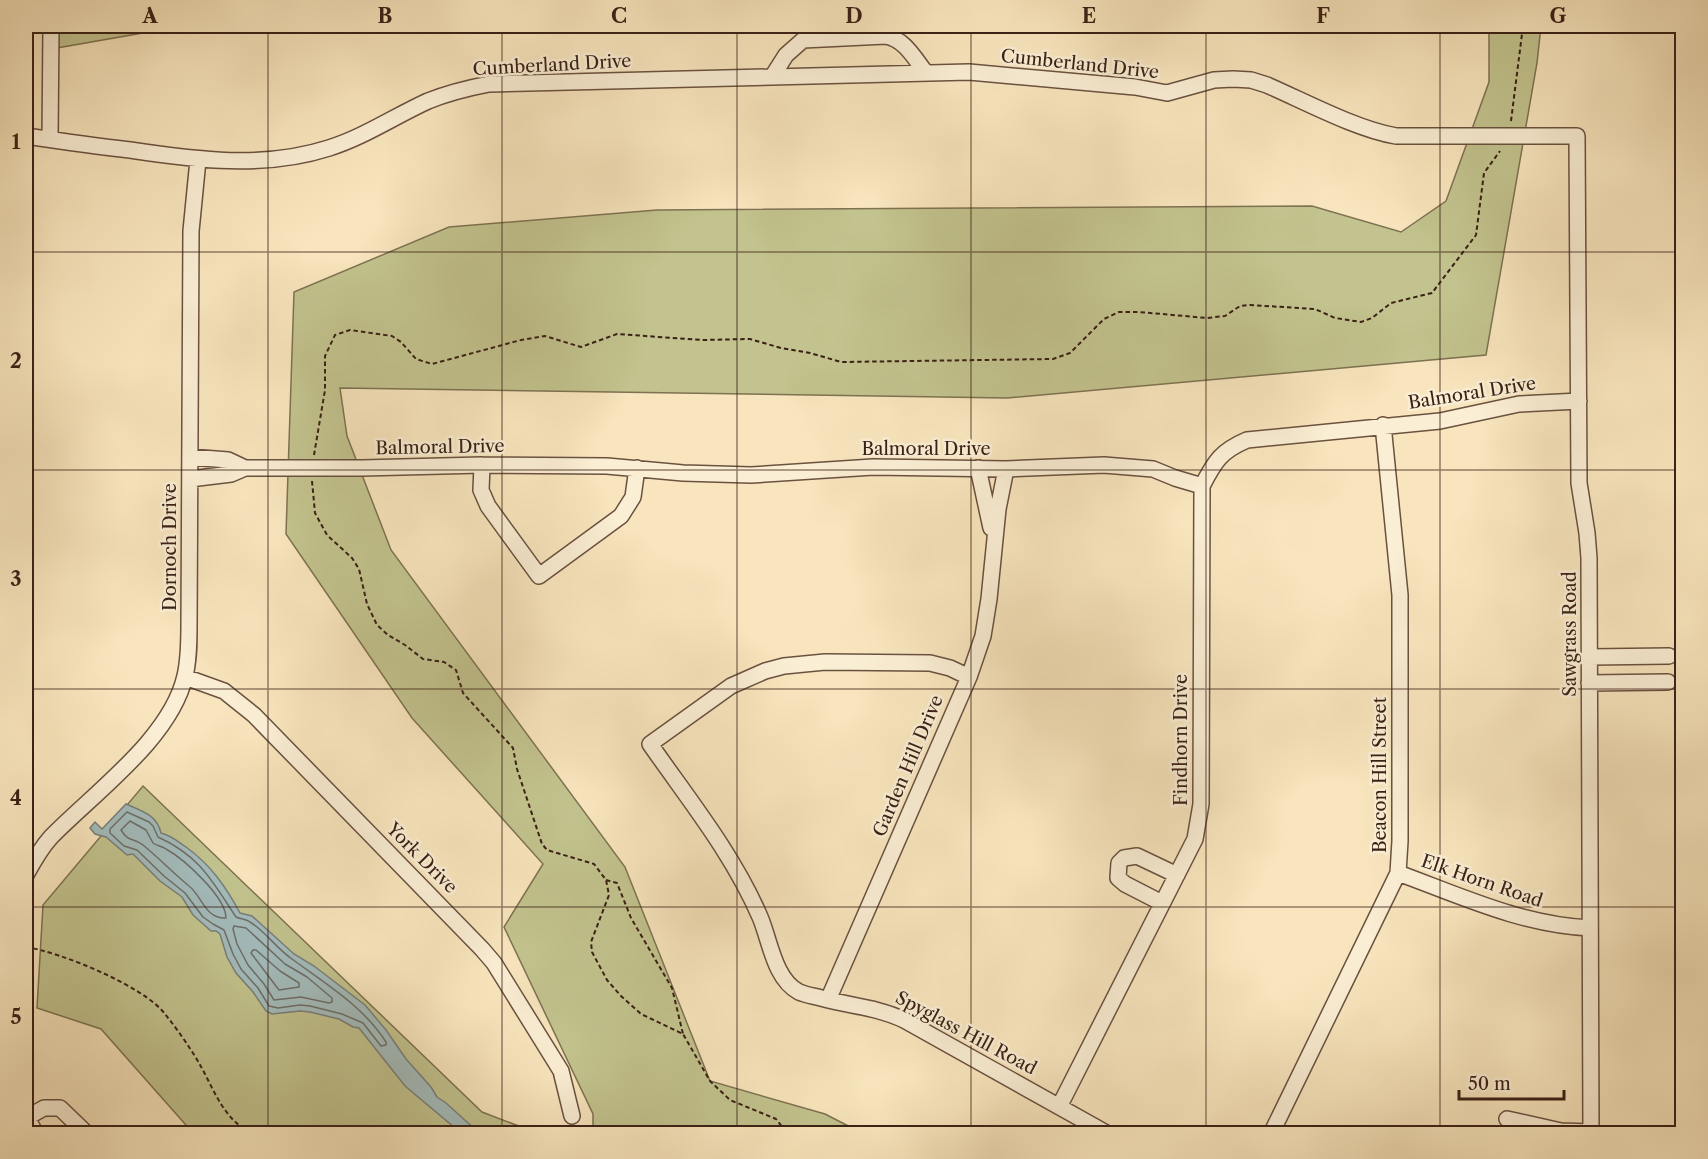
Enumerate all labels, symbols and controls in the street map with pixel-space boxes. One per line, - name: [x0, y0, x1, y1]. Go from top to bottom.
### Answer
- text: A: [141, 4, 158, 28]
- text: B: [378, 4, 393, 28]
- text: C: [611, 4, 627, 28]
- text: D: [845, 4, 863, 28]
- text: E: [1082, 4, 1096, 28]
- text: F: [1316, 4, 1330, 28]
- text: G: [1550, 4, 1567, 28]
- street label: Cumberland Drive: [1000, 45, 1160, 83]
- street label: Cumberland Drive: [472, 50, 632, 80]
- text: 1: [12, 130, 21, 154]
- text: 2: [10, 349, 22, 373]
- street label: Balmoral Drive: [1407, 372, 1537, 414]
- street label: Balmoral Drive: [375, 435, 505, 459]
- street label: Balmoral Drive: [861, 438, 991, 460]
- street label: Dornoch Drive: [159, 483, 181, 611]
- text: 3: [10, 567, 22, 591]
- street label: Sawgrass Road: [1559, 571, 1581, 697]
- street label: Findhorn Drive: [1170, 674, 1192, 806]
- street label: Garden Hill Drive: [868, 692, 948, 840]
- street label: Beacon Hill Street: [1369, 696, 1391, 853]
- text: 4: [10, 786, 22, 810]
- street label: York Drive: [381, 817, 462, 898]
- street label: Elk Horn Road: [1418, 850, 1546, 912]
- street label: Spyglass Hill Road: [892, 987, 1040, 1080]
- text: 5: [10, 1005, 22, 1029]
- scale bar: [1459, 1063, 1564, 1101]
- text: 50 m: [1468, 1073, 1511, 1095]

